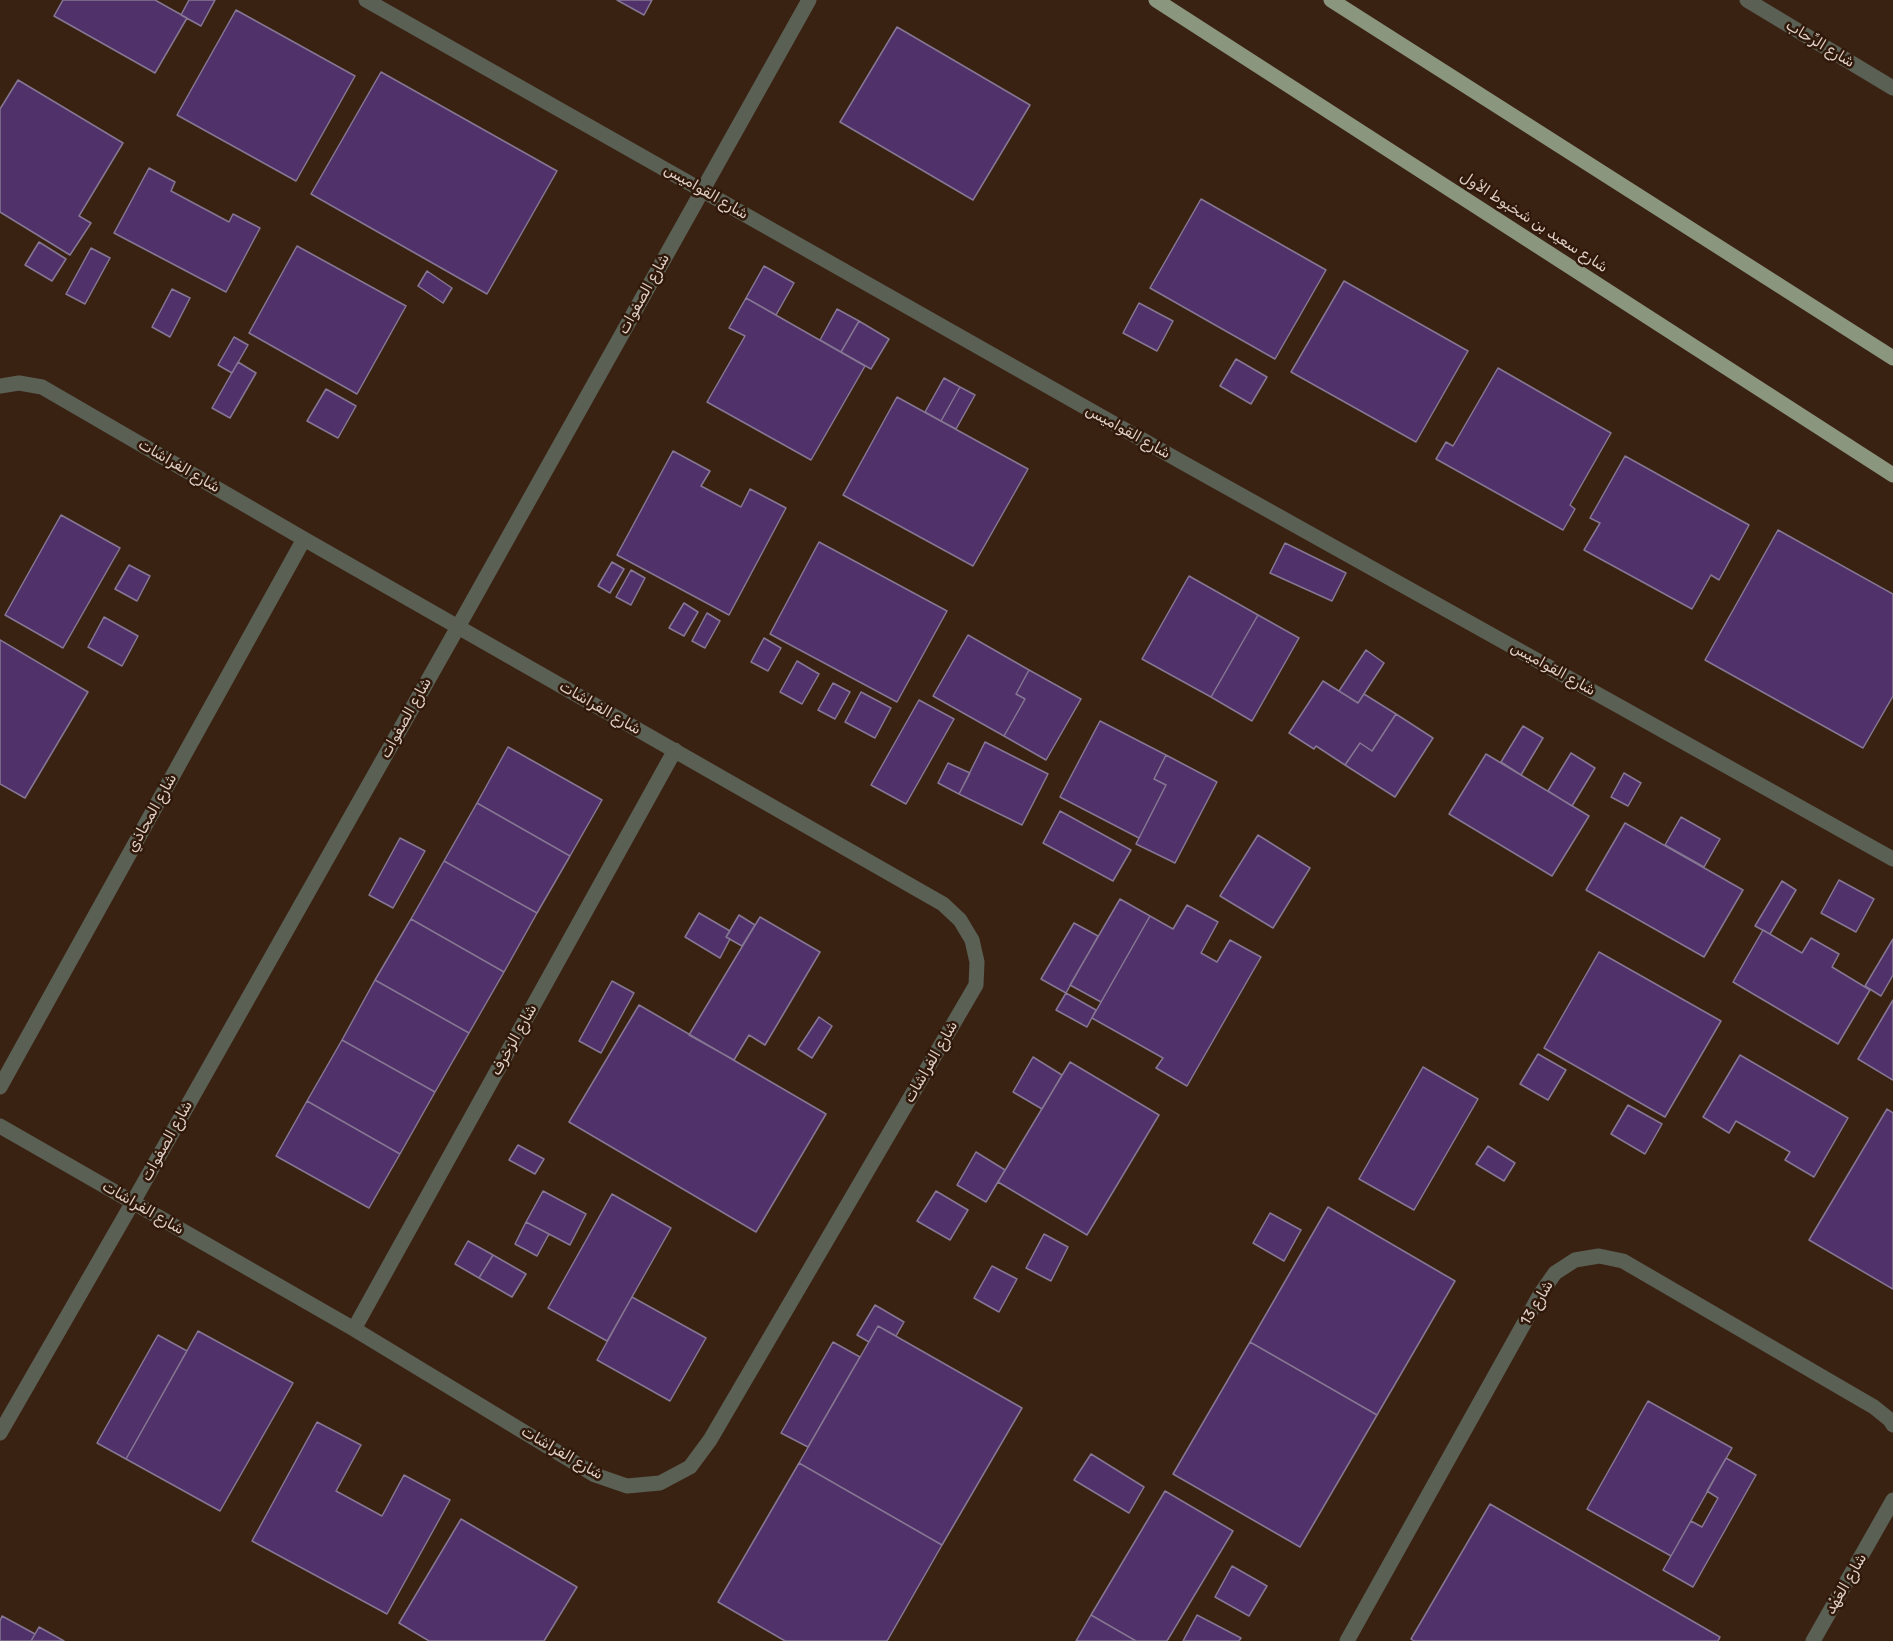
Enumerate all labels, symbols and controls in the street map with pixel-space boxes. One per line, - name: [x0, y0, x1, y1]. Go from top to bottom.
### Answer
- street label: شارع الرِّحاب: [1782, 16, 1858, 72]
- street label: شارع القواميس: [661, 161, 751, 223]
- street label: شارع سعيد بن شخبوط الأول: [1457, 167, 1611, 277]
- street label: شارع الصفوات: [614, 251, 674, 337]
- street label: شارع القواميس: [1082, 401, 1174, 463]
- street label: شارع الفراشات: [135, 435, 223, 497]
- street label: شارع القواميس: [1507, 638, 1599, 700]
- street label: شارع الصفوات: [376, 675, 436, 761]
- street label: شارع الفراشات: [556, 677, 644, 739]
- street label: شارع المحاذي: [123, 771, 181, 855]
- street label: شارع الزخرف: [487, 1001, 541, 1079]
- street label: شارع الفراشات: [900, 1018, 962, 1106]
- street label: شارع الصفوات: [137, 1098, 197, 1184]
- street label: شارع الفراشات: [99, 1177, 187, 1239]
- street label: شارع 13: [1517, 1277, 1557, 1329]
- street label: شارع الفراشات: [518, 1422, 606, 1484]
- street label: شارع العَهْد: [1821, 1550, 1871, 1618]

